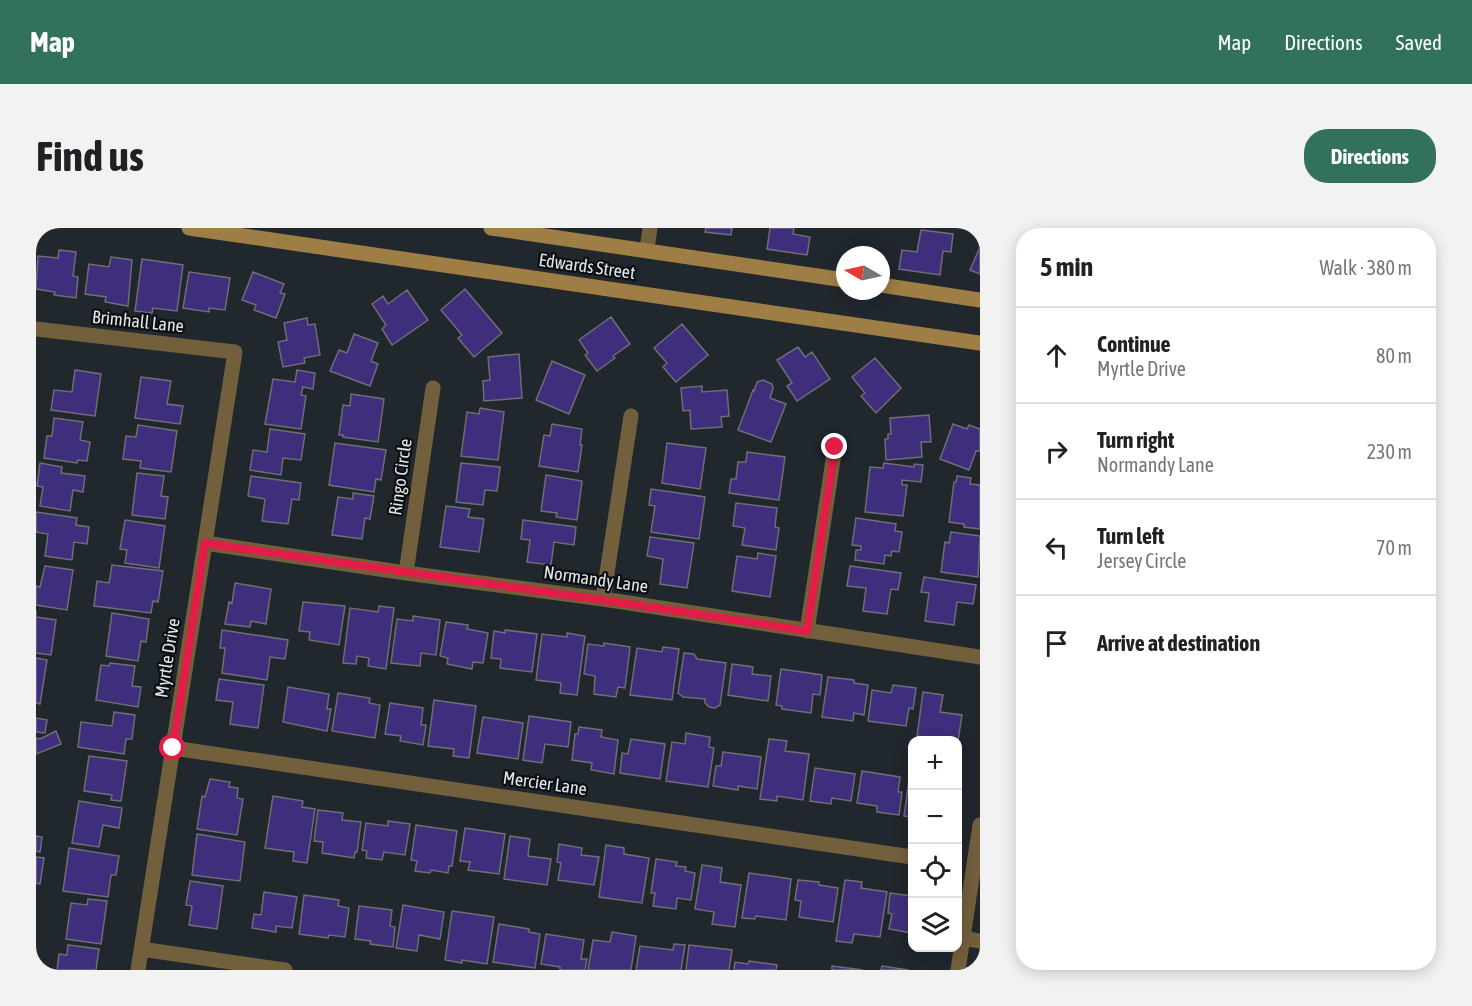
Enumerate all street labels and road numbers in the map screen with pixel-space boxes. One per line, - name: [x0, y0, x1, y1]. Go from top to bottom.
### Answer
- street label: Edwards Street: [537, 249, 637, 283]
- street label: Brimhall Lane: [91, 306, 185, 336]
- street label: Ringo Circle: [384, 437, 416, 517]
- street label: Normandy Lane: [542, 561, 650, 597]
- street label: Myrtle Drive: [150, 617, 184, 699]
- street label: Mercier Lane: [502, 767, 588, 799]

